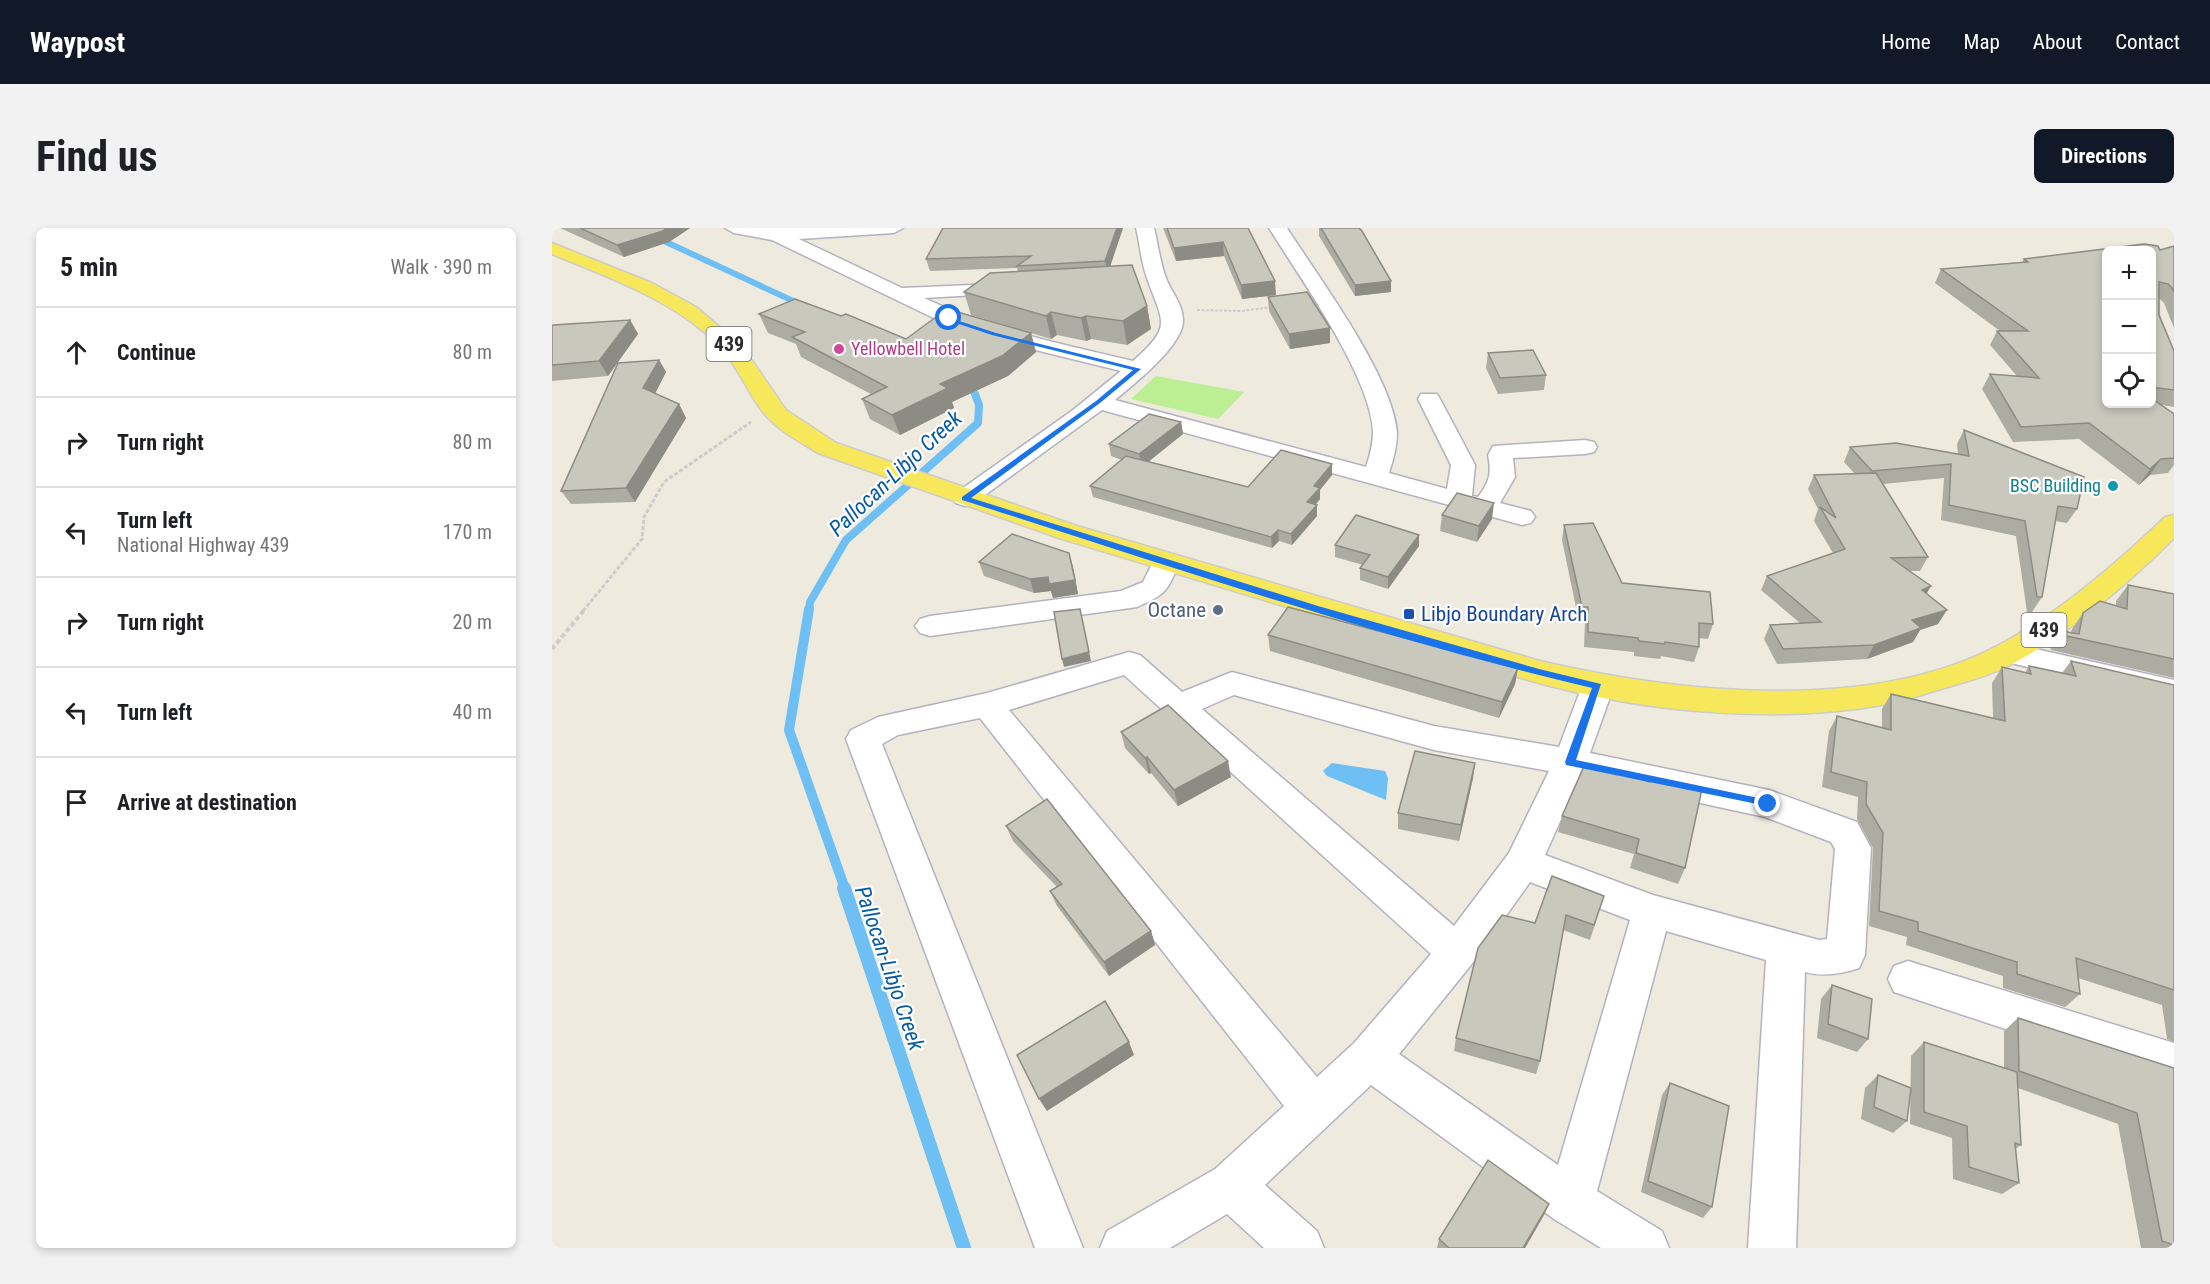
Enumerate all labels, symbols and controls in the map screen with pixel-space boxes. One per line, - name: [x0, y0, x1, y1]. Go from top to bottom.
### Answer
- text: Waypost: [30, 26, 125, 59]
- text: Home: [1881, 30, 1931, 54]
- text: Map: [1964, 30, 2000, 54]
- text: About: [2033, 30, 2082, 54]
- text: Contact: [2115, 30, 2180, 54]
- button: Directions: [2034, 129, 2174, 183]
- text: Find us: [36, 132, 157, 181]
- map controls: [2102, 246, 2156, 408]
- button: +: [2102, 246, 2156, 300]
- text: 5 min: [60, 252, 118, 282]
- text: Walk · 390 m: [391, 255, 492, 279]
- button: −: [2102, 300, 2156, 354]
- route start: [935, 304, 961, 330]
- road number: 439: [706, 327, 752, 361]
- icon: ahead: [60, 336, 93, 369]
- place label: Yellowbell Hotel: [851, 338, 965, 359]
- text: Continue: [117, 340, 196, 365]
- text: 80 m: [453, 340, 492, 364]
- marker: Yellowbell Hotel: [832, 342, 846, 356]
- button: locate: [2102, 354, 2156, 408]
- water label: Pallocan-Libjo Creek: [824, 405, 967, 541]
- icon: right: [60, 426, 93, 459]
- text: Turn right: [117, 430, 204, 455]
- text: 80 m: [453, 430, 492, 454]
- place label: BSC Building: [2010, 475, 2101, 496]
- marker: BSC Building: [2106, 479, 2120, 493]
- text: Turn left: [117, 508, 192, 533]
- icon: left: [60, 516, 93, 549]
- text: 170 m: [443, 520, 492, 544]
- text: National Highway 439: [117, 533, 289, 557]
- place label: Octane: [1147, 598, 1206, 622]
- place label: Libjo Boundary Arch: [1421, 602, 1587, 626]
- marker: Octane: [1211, 603, 1225, 617]
- icon: right: [60, 606, 93, 639]
- marker: Libjo Boundary Arch: [1402, 607, 1416, 621]
- text: Turn right: [117, 610, 204, 635]
- text: 20 m: [453, 610, 492, 634]
- road number: 439: [2022, 613, 2066, 647]
- icon: left: [60, 696, 93, 729]
- text: Turn left: [117, 700, 192, 725]
- text: 40 m: [453, 700, 492, 724]
- icon: arrive: [60, 786, 93, 819]
- text: Arrive at destination: [117, 790, 297, 815]
- route end: [1754, 790, 1780, 816]
- water label: Pallocan-Libjo Creek: [850, 883, 930, 1054]

